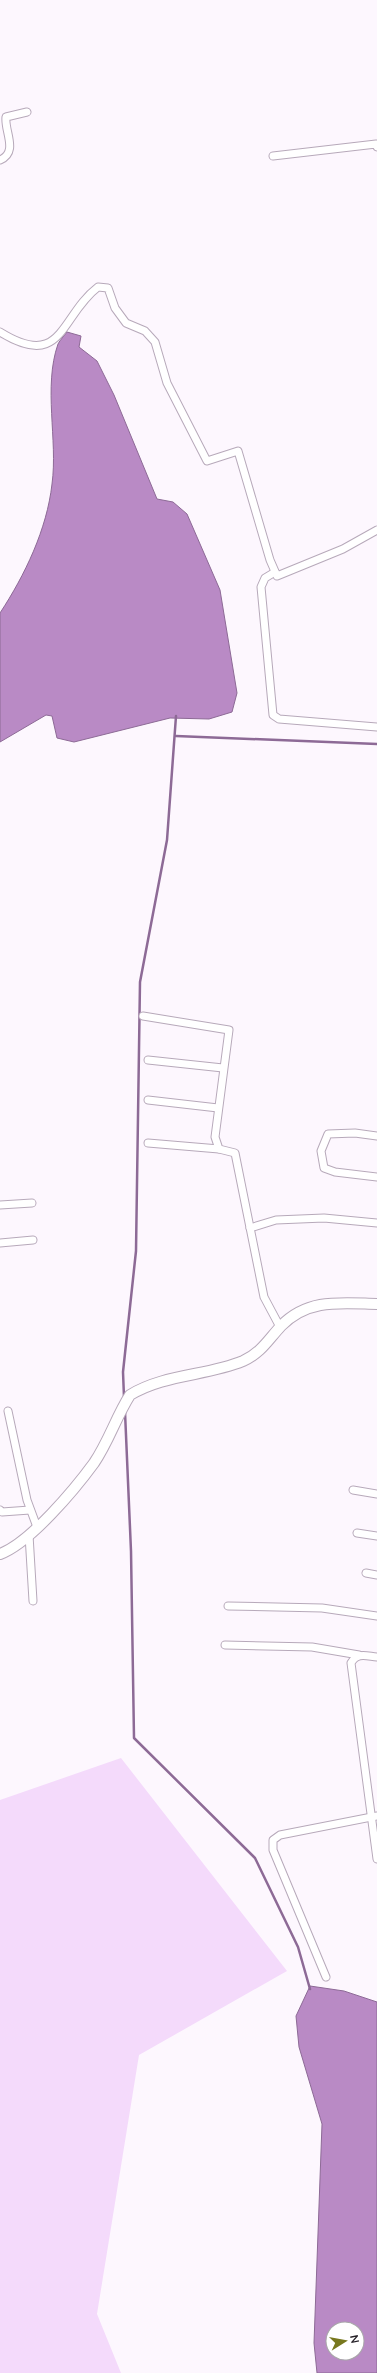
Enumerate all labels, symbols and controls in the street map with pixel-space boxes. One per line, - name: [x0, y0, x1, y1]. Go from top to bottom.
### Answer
- north arrow: [325, 2321, 365, 2361]
- text: N: [347, 2334, 362, 2345]

